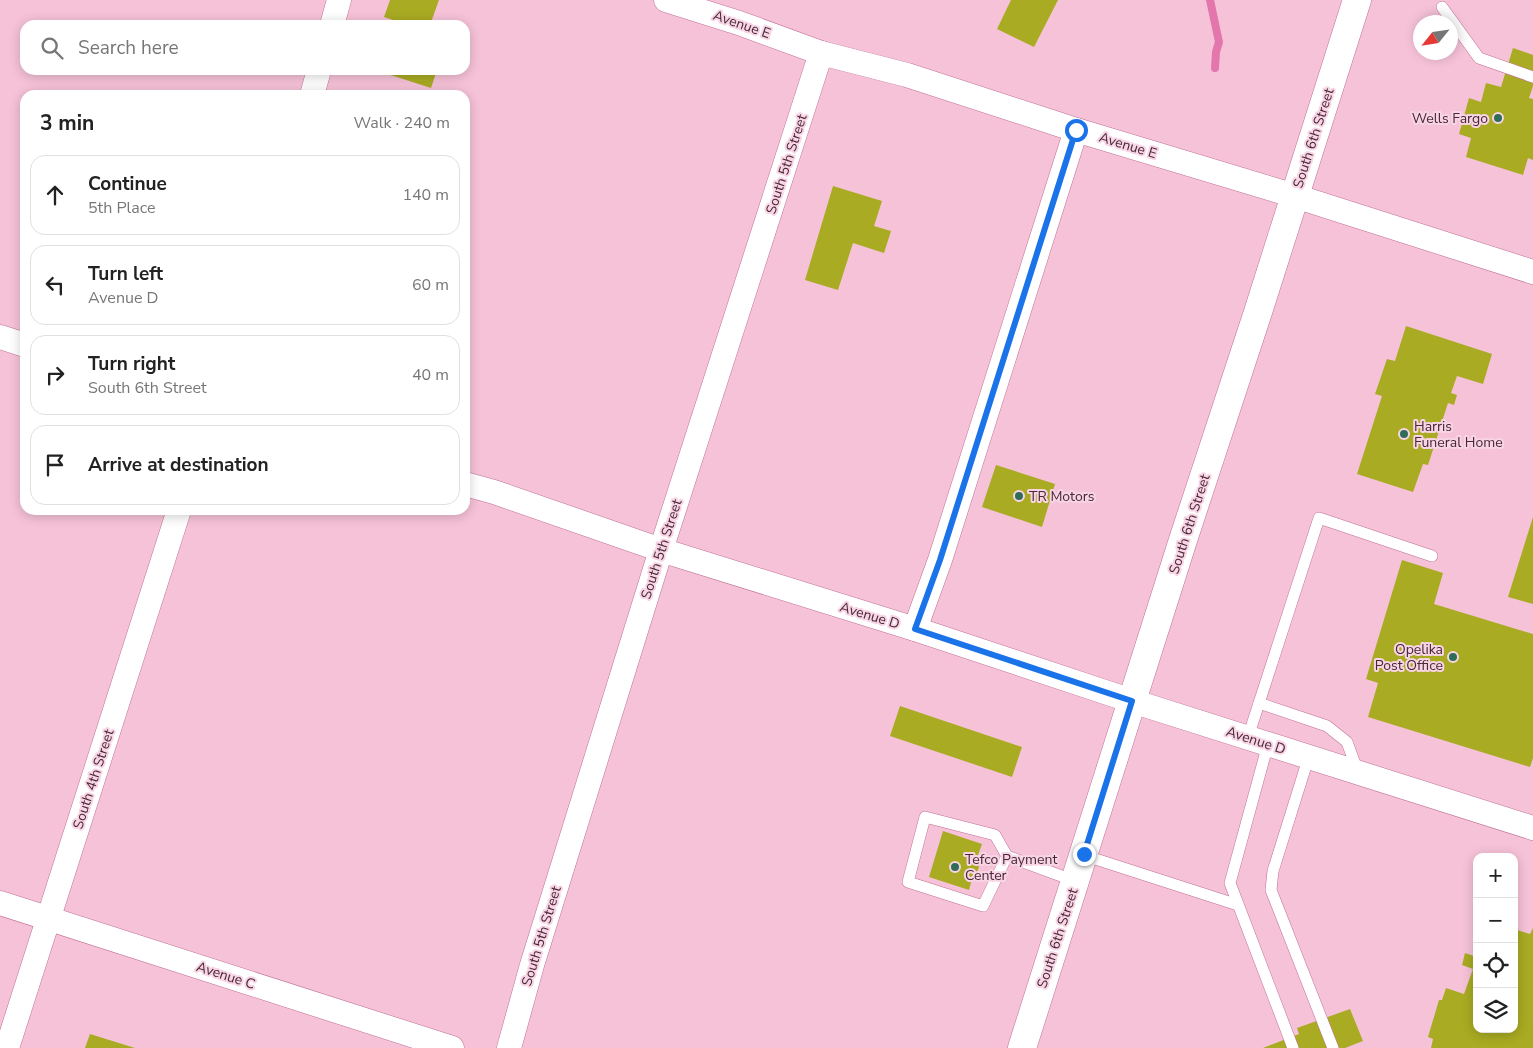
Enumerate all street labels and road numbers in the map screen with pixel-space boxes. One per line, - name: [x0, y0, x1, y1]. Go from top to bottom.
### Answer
- street label: Avenue E: [711, 6, 773, 43]
- street label: South 6th Street: [1288, 86, 1339, 190]
- street label: South 5th Street: [761, 112, 812, 216]
- street label: Avenue E: [1097, 128, 1159, 163]
- street label: South 6th Street: [1164, 472, 1215, 576]
- street label: South 5th Street: [636, 497, 687, 601]
- street label: Avenue D: [838, 597, 902, 634]
- street label: Avenue D: [1224, 722, 1288, 759]
- street label: South 4th Street: [68, 727, 119, 831]
- street label: South 5th Street: [517, 884, 566, 989]
- street label: South 6th Street: [1032, 886, 1083, 990]
- street label: Avenue C: [194, 957, 258, 994]

